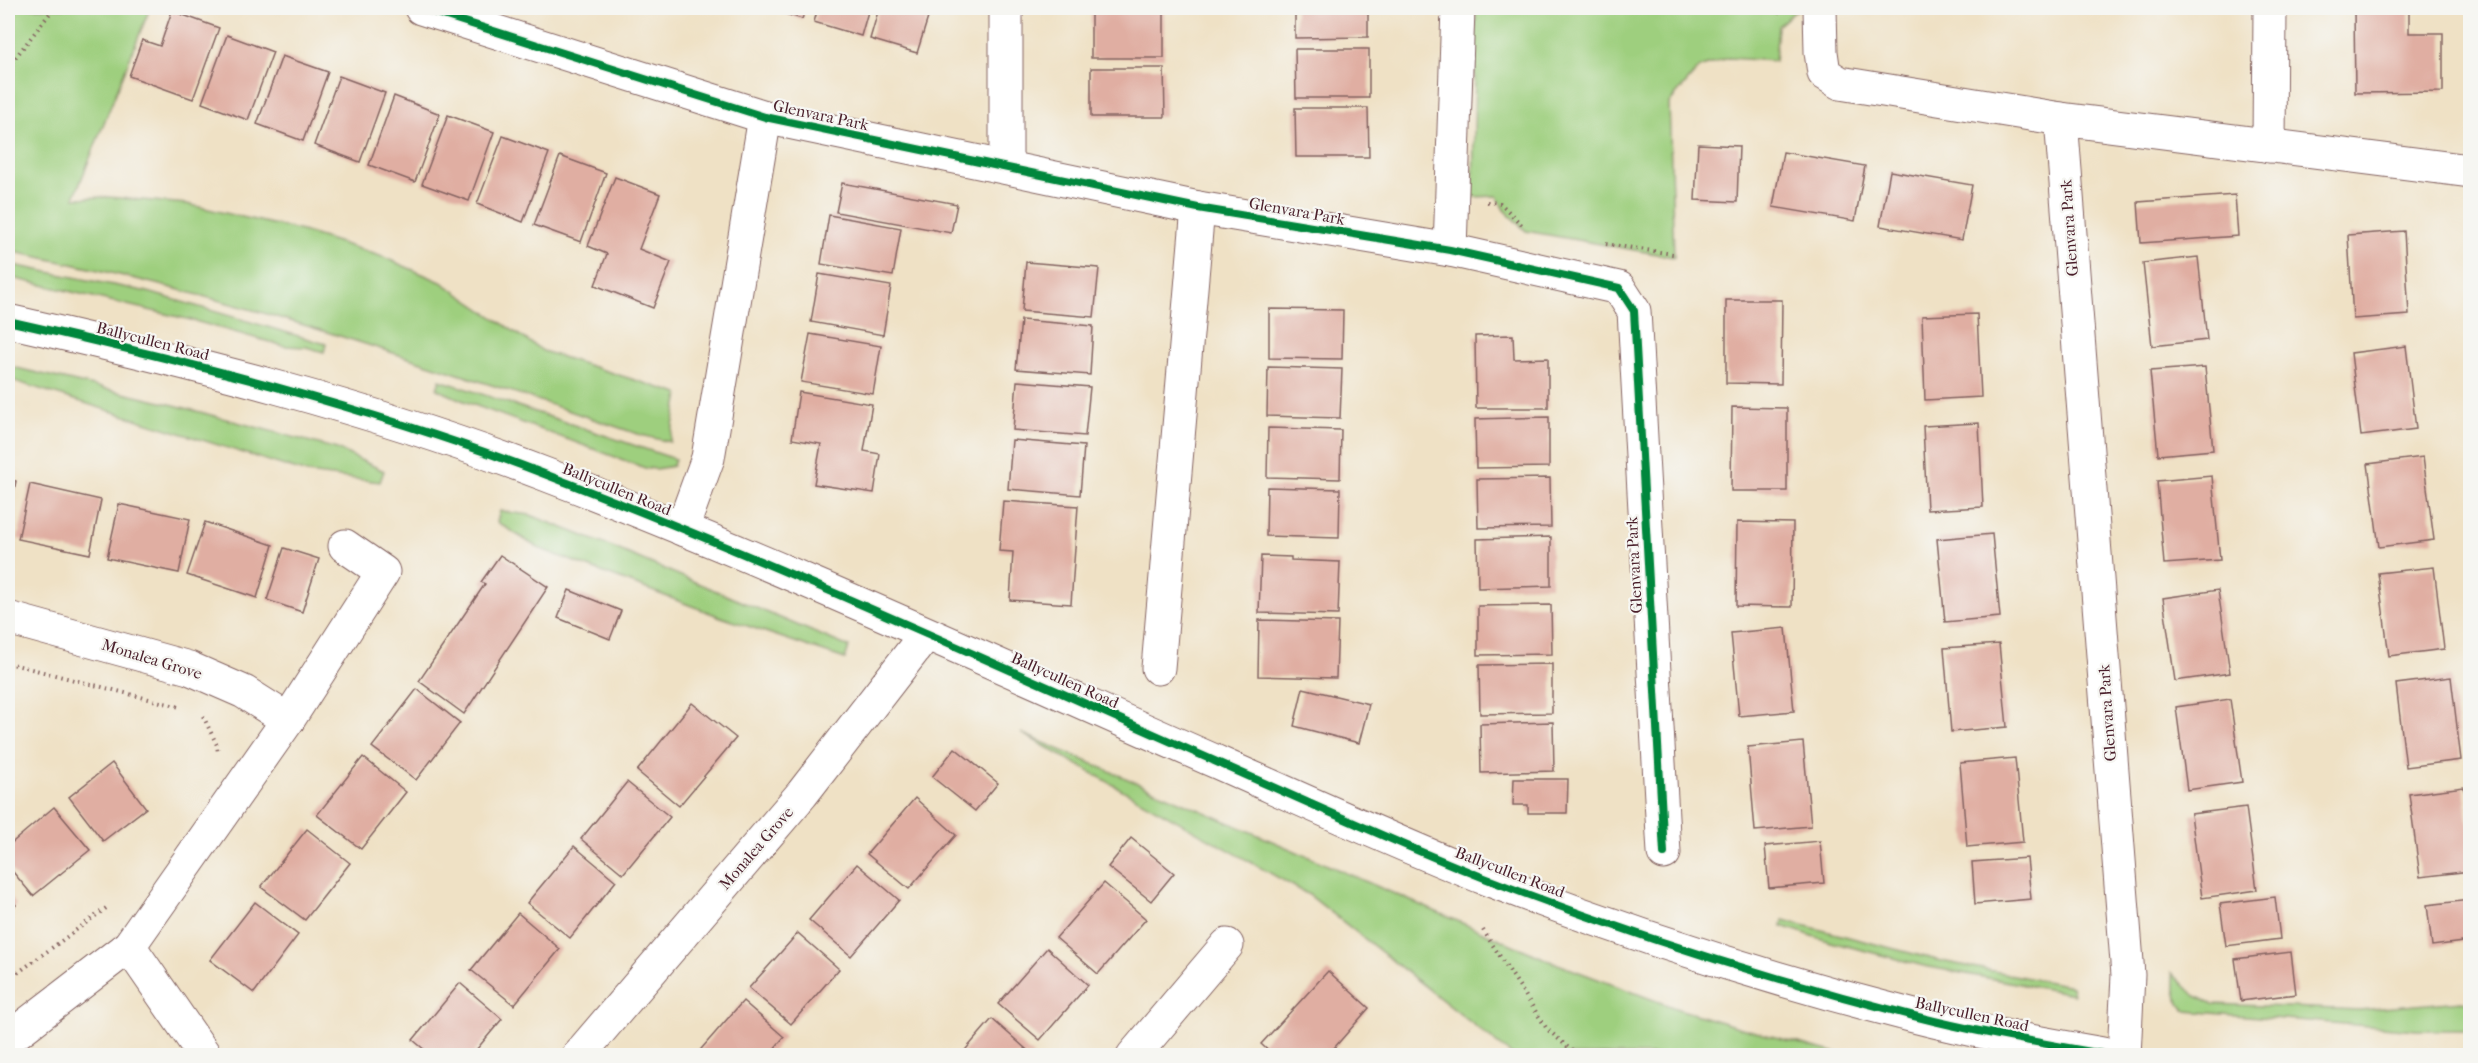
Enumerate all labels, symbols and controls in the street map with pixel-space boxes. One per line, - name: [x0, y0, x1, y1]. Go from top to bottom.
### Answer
- street label: Glenvara Park: [771, 96, 871, 135]
- street label: Glenvara Park: [2056, 178, 2082, 277]
- street label: Glenvara Park: [1247, 193, 1347, 229]
- street label: Ballycullen Road: [95, 318, 212, 364]
- street label: Ballycullen Road: [560, 459, 674, 520]
- street label: Glenvara Park: [1622, 515, 1646, 614]
- street label: Monalea Grove: [100, 635, 204, 683]
- street label: Ballycullen Road: [1008, 648, 1122, 712]
- street label: Glenvara Park: [2094, 663, 2120, 762]
- street label: Monalea Grove: [715, 803, 797, 893]
- street label: Ballycullen Road: [1453, 842, 1568, 902]
- street label: Ballycullen Road: [1913, 993, 2031, 1035]

